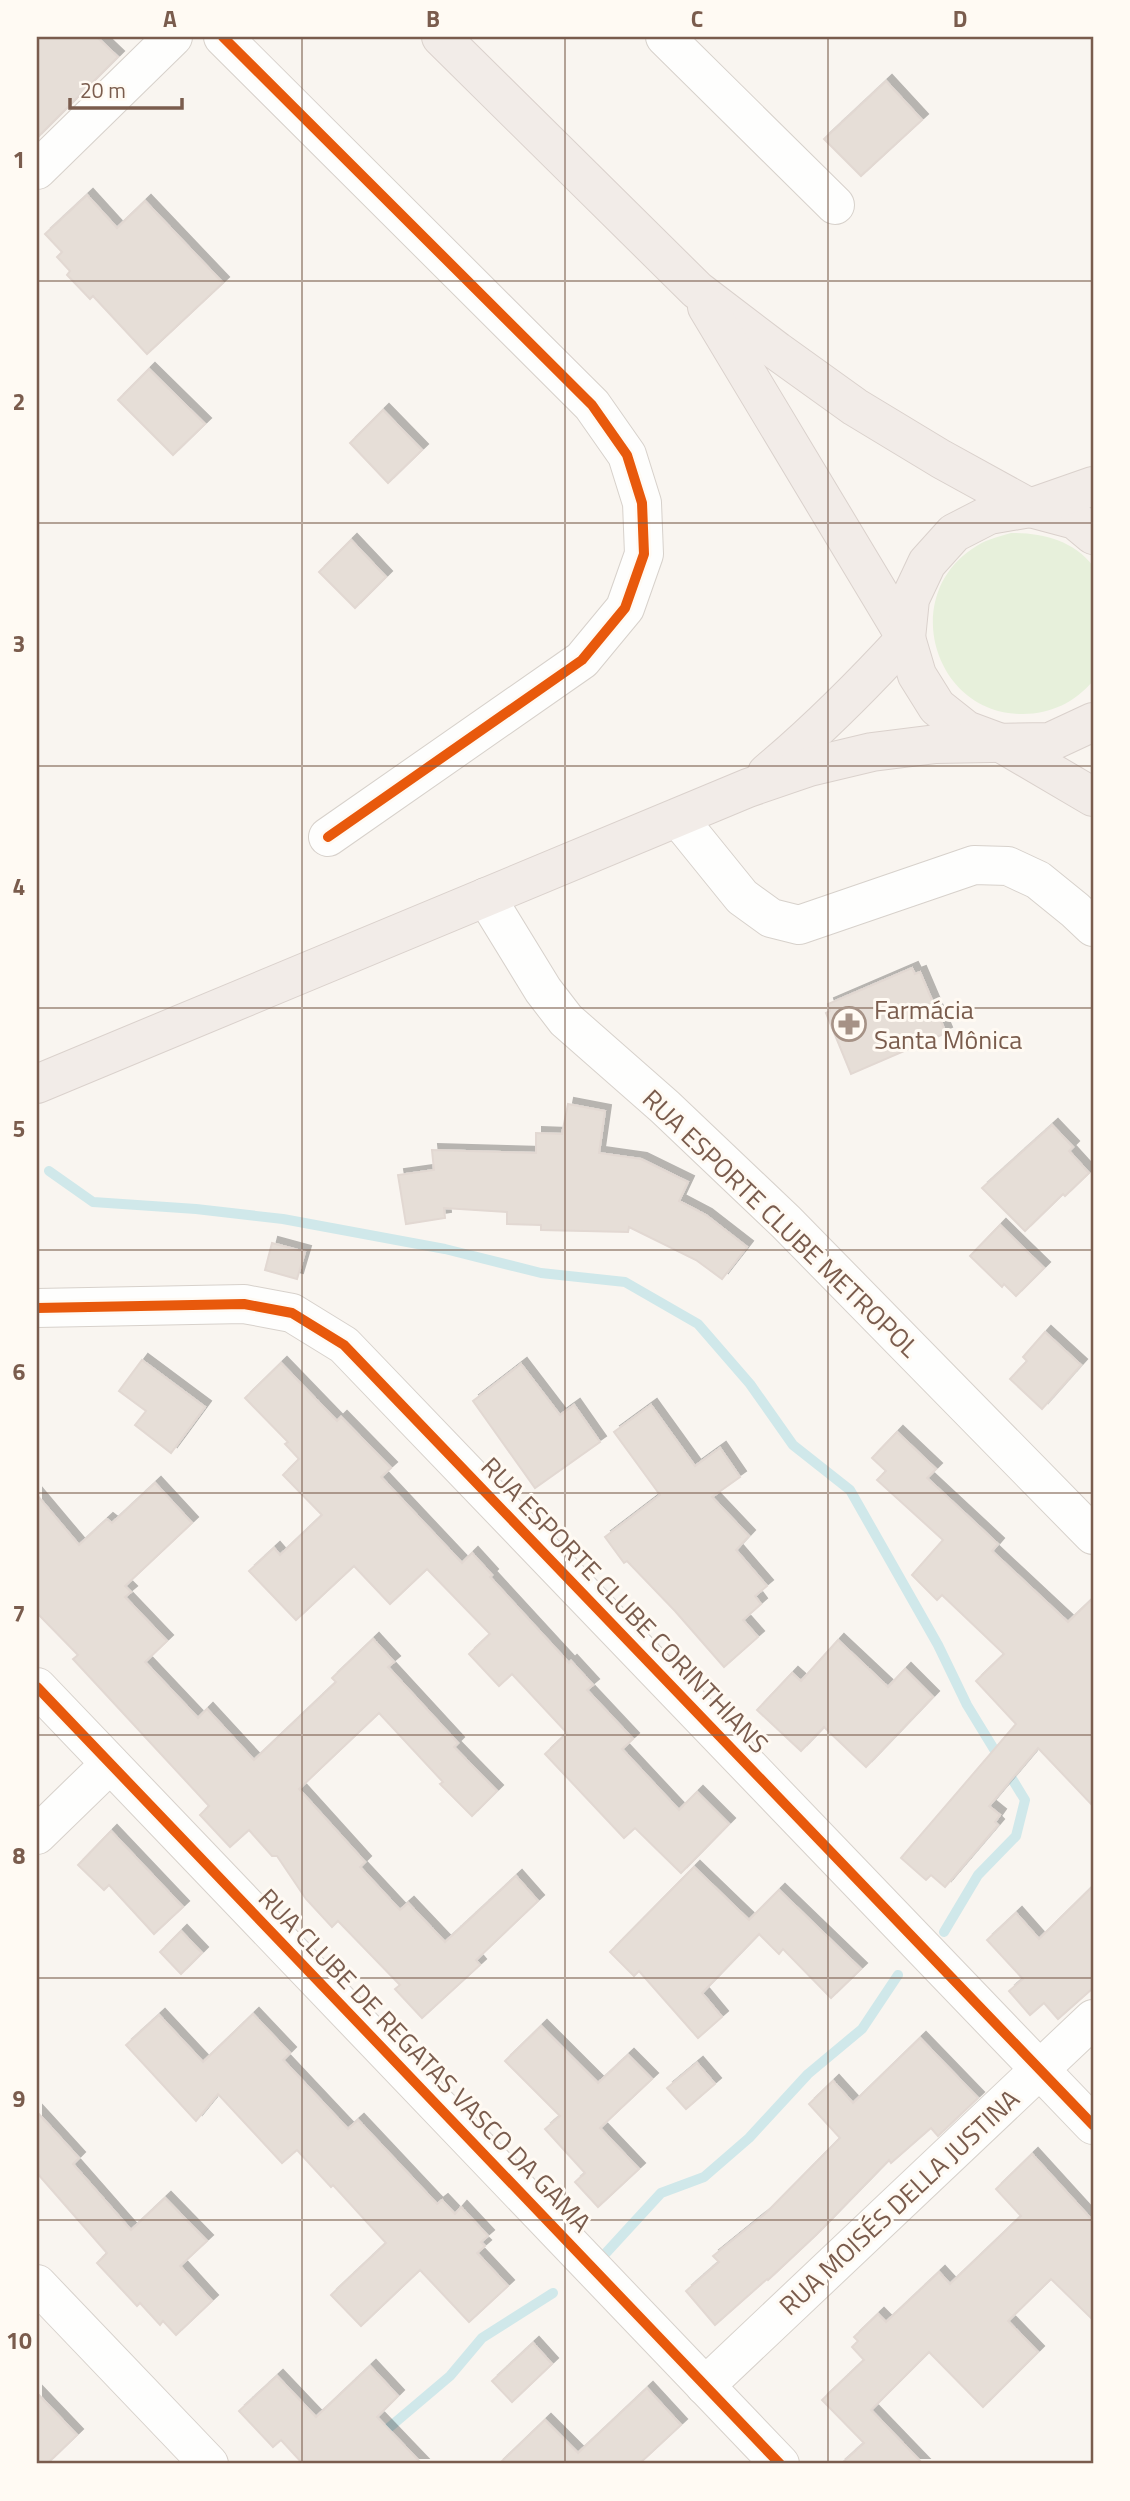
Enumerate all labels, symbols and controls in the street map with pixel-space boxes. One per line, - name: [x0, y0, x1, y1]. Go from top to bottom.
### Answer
- text: A: [163, 1, 177, 36]
- text: B: [426, 1, 440, 36]
- text: C: [691, 1, 703, 36]
- text: D: [953, 1, 967, 36]
- scale bar: [70, 66, 182, 110]
- text: 20 m: [80, 74, 126, 106]
- text: 1: [13, 142, 25, 177]
- text: 2: [13, 384, 25, 419]
- text: 3: [13, 626, 25, 661]
- text: 4: [13, 869, 25, 904]
- place label: Farmácia Santa Mônica: [874, 990, 1022, 1059]
- pharmacy icon: Farmácia Santa Mônica: [830, 1005, 868, 1043]
- street label: RUA ESPORTE CLUBE METROPOL: [634, 1080, 929, 1366]
- text: 5: [13, 1111, 25, 1146]
- text: 6: [13, 1354, 26, 1389]
- street label: RUA ESPORTE CLUBE CORINTHIANS: [472, 1448, 778, 1762]
- text: 7: [13, 1596, 25, 1631]
- text: 8: [13, 1838, 26, 1873]
- street label: RUA CLUBE DE REGATAS VASCO DA GAMA: [250, 1879, 600, 2241]
- street label: RUA MOISÉS DELLA JUSTINA: [770, 2080, 1028, 2324]
- text: 9: [13, 2081, 26, 2116]
- text: 10: [6, 2323, 32, 2358]

